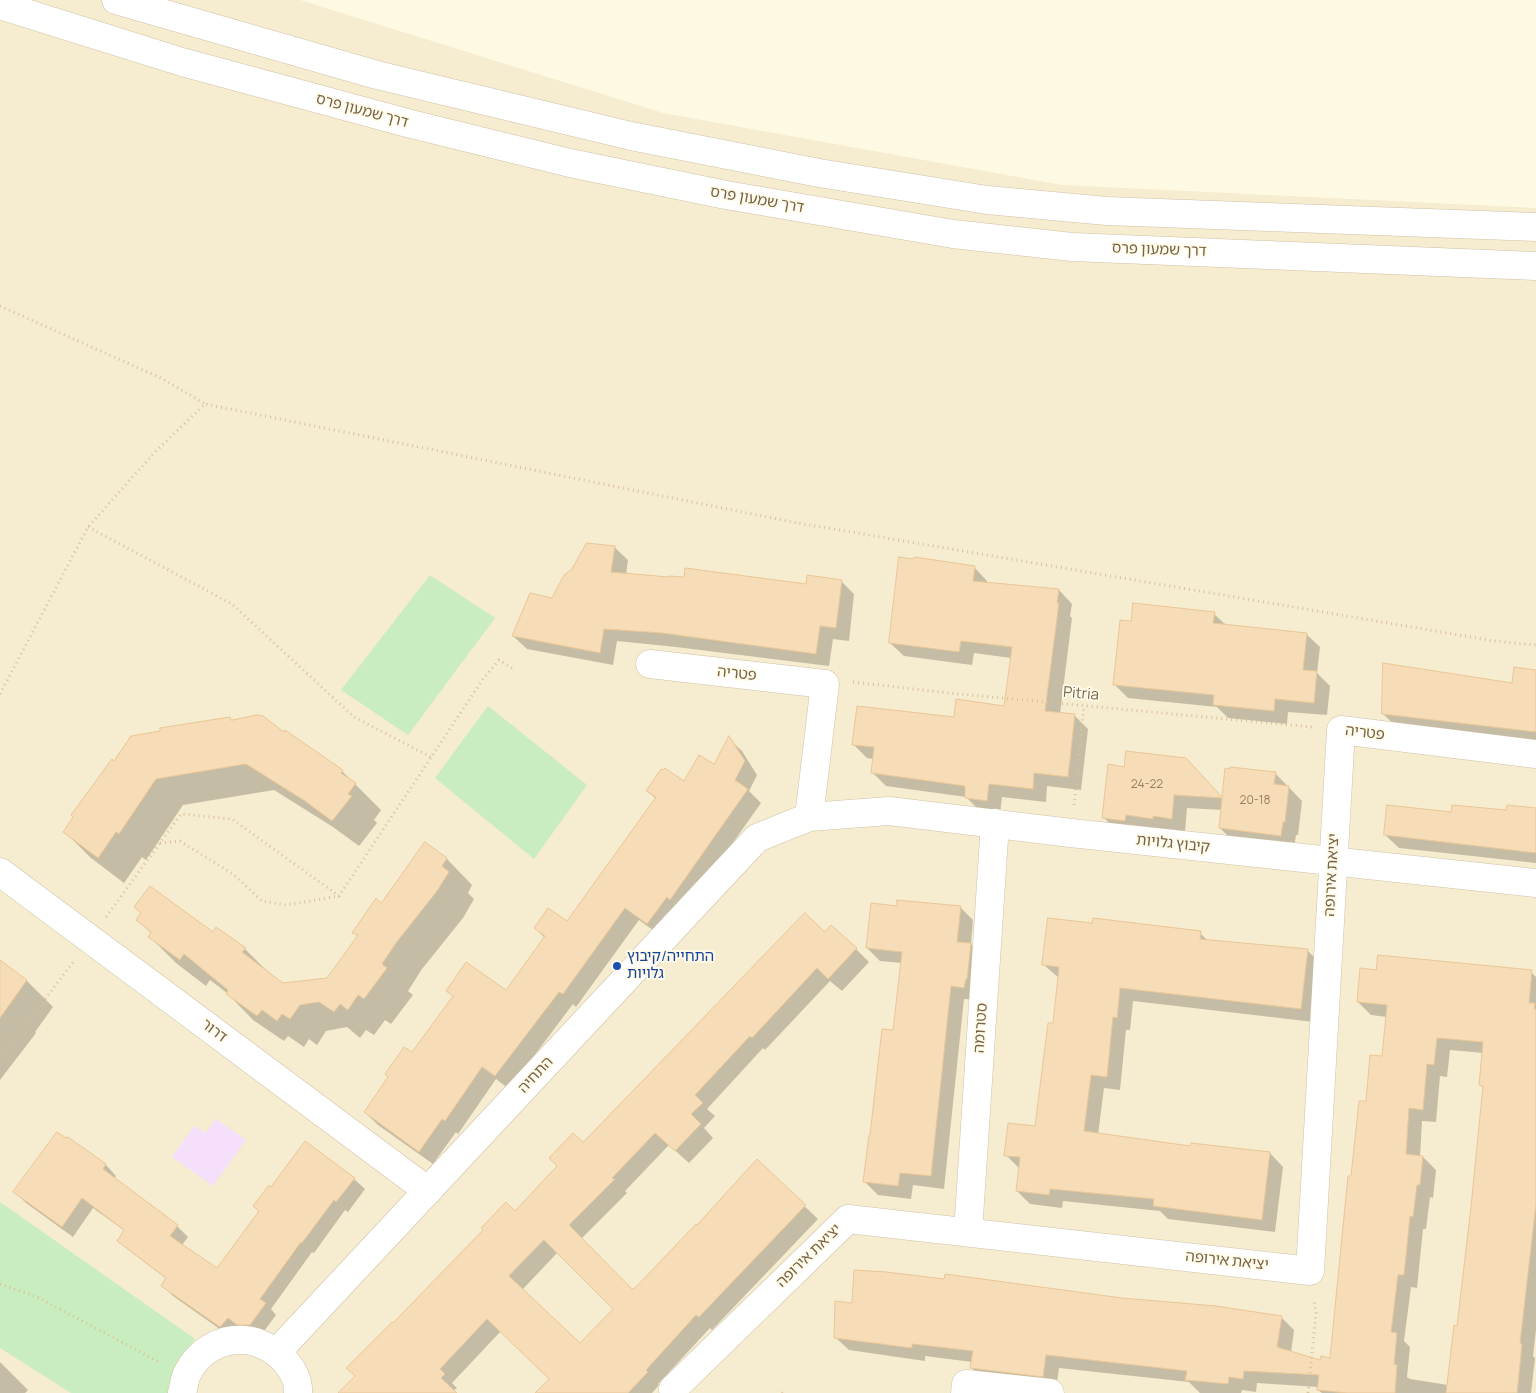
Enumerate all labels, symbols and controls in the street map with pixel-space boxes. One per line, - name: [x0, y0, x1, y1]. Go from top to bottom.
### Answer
- street label: דרך שמעון פרס: [314, 90, 410, 132]
- street label: דרך שמעון פרס: [709, 183, 805, 217]
- street label: דרך שמעון פרס: [1111, 239, 1207, 261]
- street label: פטריה: [716, 663, 758, 685]
- street label: Pitria: [1062, 683, 1100, 705]
- street label: פטריה: [1344, 722, 1386, 744]
- house number: 24-22: [1131, 778, 1163, 792]
- house number: 20-18: [1240, 794, 1270, 808]
- street label: קיבוץ גלויות: [1135, 831, 1211, 857]
- street label: יציאת אירופה: [1321, 833, 1343, 917]
- place label: התחייה/קיבוץ גלויות: [627, 948, 714, 983]
- marker: התחייה/קיבוץ גלויות: [611, 960, 623, 972]
- street label: סטרומה: [970, 1002, 992, 1054]
- street label: דרור: [198, 1016, 230, 1046]
- street label: התחיה: [515, 1053, 557, 1097]
- street label: יציאת אירופה: [773, 1221, 845, 1291]
- street label: יציאת אירופה: [1185, 1248, 1269, 1274]

